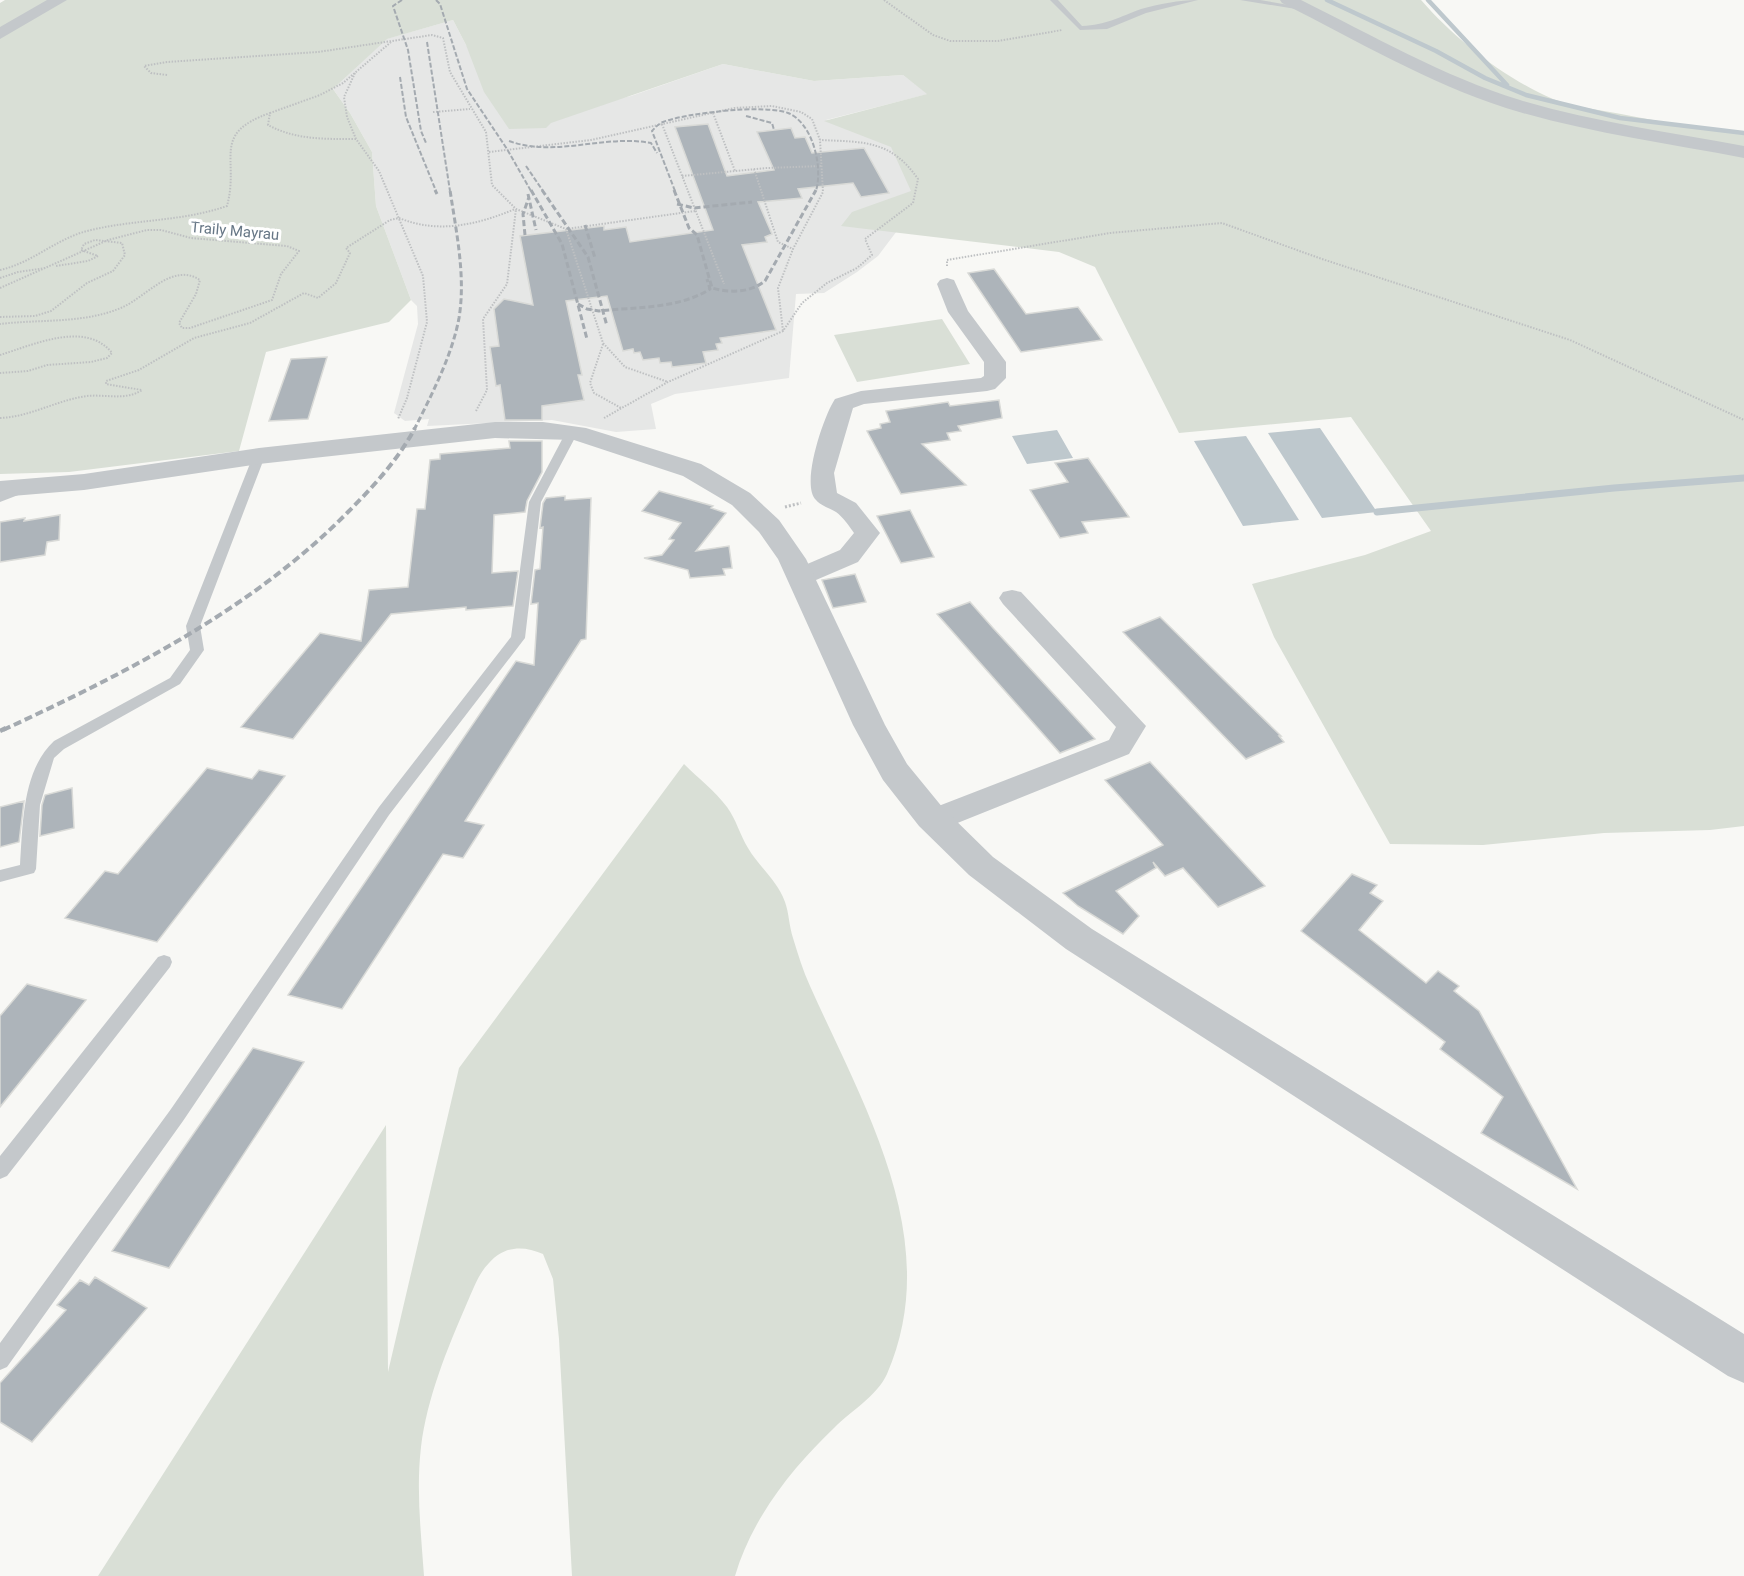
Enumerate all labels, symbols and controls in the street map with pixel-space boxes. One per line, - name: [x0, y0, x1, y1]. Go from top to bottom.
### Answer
- street label: Traily Mayrau: [190, 218, 280, 244]

